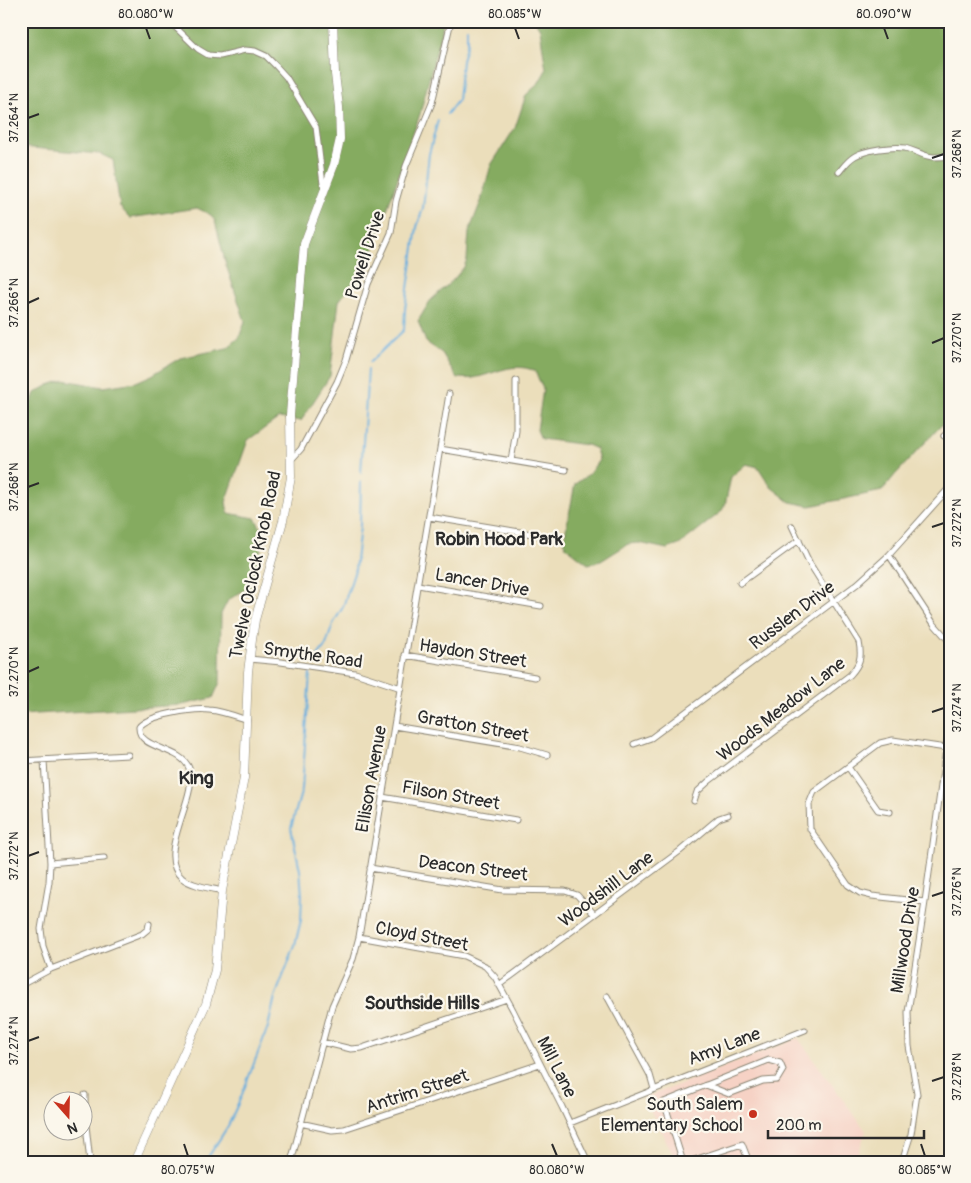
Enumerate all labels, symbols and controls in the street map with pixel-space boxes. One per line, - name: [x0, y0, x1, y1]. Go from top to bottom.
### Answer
- text: 80.080°W: [119, 7, 173, 22]
- text: 80.085°W: [488, 7, 542, 22]
- text: 80.090°W: [857, 7, 911, 22]
- text: 37.264°N: [7, 93, 22, 143]
- text: 37.268°N: [950, 130, 965, 178]
- street label: Powell Drive: [340, 208, 391, 302]
- text: 37.266°N: [7, 278, 22, 328]
- text: 37.270°N: [950, 313, 965, 363]
- text: 37.268°N: [7, 463, 22, 511]
- street label: Twelve Oclock Knob Road: [224, 469, 287, 661]
- text: 37.272°N: [950, 499, 965, 547]
- district label: Robin Hood Park: [435, 527, 564, 551]
- street label: Lancer Drive: [433, 563, 531, 602]
- street label: Russlen Drive: [745, 576, 840, 655]
- street label: Haydon Street: [418, 634, 529, 673]
- street label: Smythe Road: [262, 637, 364, 674]
- text: 37.270°N: [7, 647, 22, 697]
- street label: Woods Meadow Lane: [712, 652, 850, 767]
- text: 37.274°N: [950, 683, 965, 733]
- street label: Gratton Street: [415, 705, 531, 748]
- street label: Ellison Avenue: [351, 724, 392, 834]
- district label: King: [179, 766, 214, 790]
- street label: Filson Street: [400, 776, 502, 816]
- text: 37.272°N: [7, 832, 22, 880]
- street label: Woodshill Lane: [554, 846, 658, 933]
- street label: Deacon Street: [417, 850, 530, 887]
- text: 37.276°N: [950, 867, 965, 917]
- street label: Millwood Drive: [886, 885, 925, 995]
- street label: Cloyd Street: [373, 916, 471, 957]
- district label: Southside Hills: [364, 991, 480, 1015]
- text: 37.274°N: [7, 1016, 22, 1066]
- street label: Amy Lane: [685, 1022, 764, 1071]
- street label: Mill Lane: [531, 1033, 582, 1102]
- text: 37.278°N: [950, 1053, 965, 1101]
- street label: Antrim Street: [363, 1064, 472, 1119]
- north arrow: [42, 1090, 92, 1140]
- place label: South Salem Elementary School: [601, 1093, 743, 1137]
- marker: South Salem Elementary School: [747, 1108, 759, 1120]
- scale bar: [768, 1108, 925, 1140]
- text: 200 m: [776, 1116, 821, 1135]
- text: N: [65, 1118, 80, 1137]
- text: 80.075°W: [161, 1163, 215, 1178]
- text: 80.080°W: [530, 1163, 584, 1178]
- text: 80.085°W: [898, 1163, 952, 1178]

